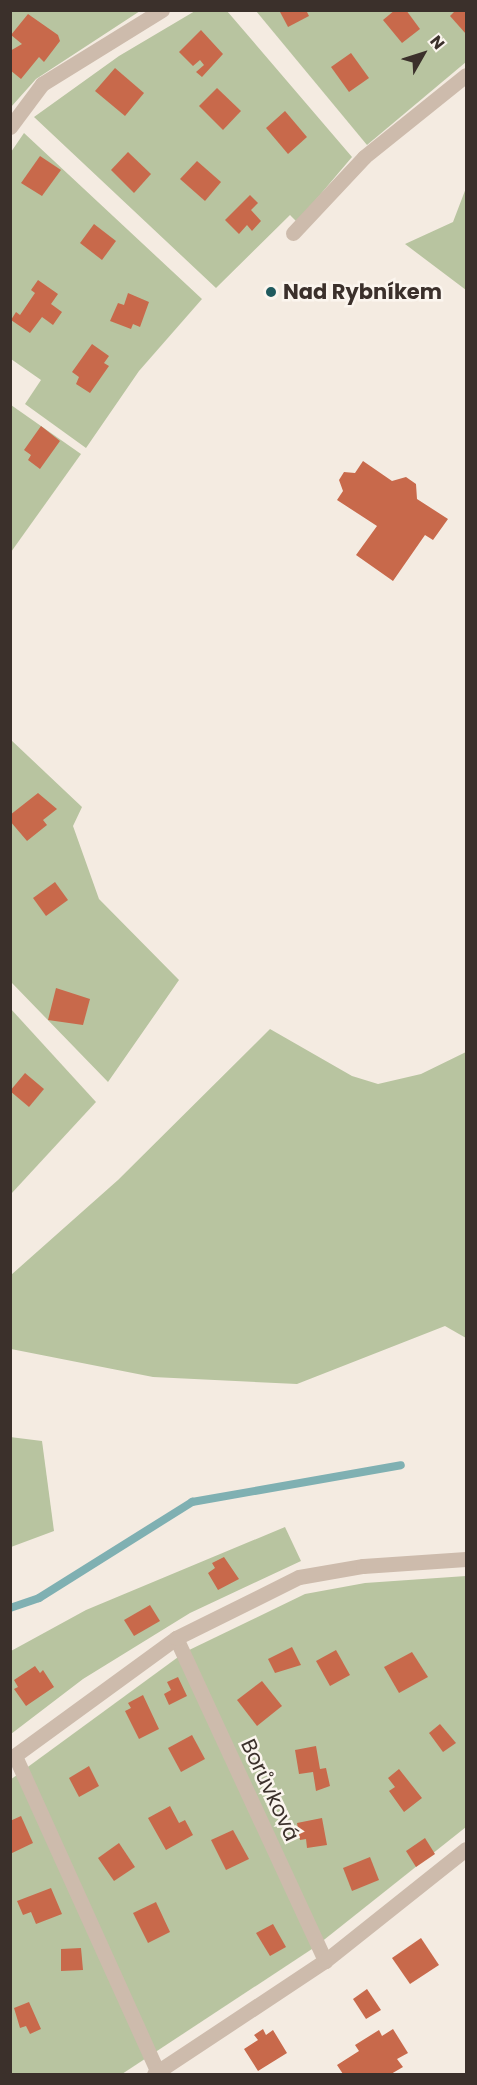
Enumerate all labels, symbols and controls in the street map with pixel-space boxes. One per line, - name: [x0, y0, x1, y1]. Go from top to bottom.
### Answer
- north arrow: [393, 24, 453, 84]
- text: N: [425, 30, 450, 54]
- place label: Nad Rybníkem: [283, 279, 442, 305]
- marker: Nad Rybníkem: [264, 285, 278, 299]
- street label: Borůvková: [235, 1735, 305, 1845]

